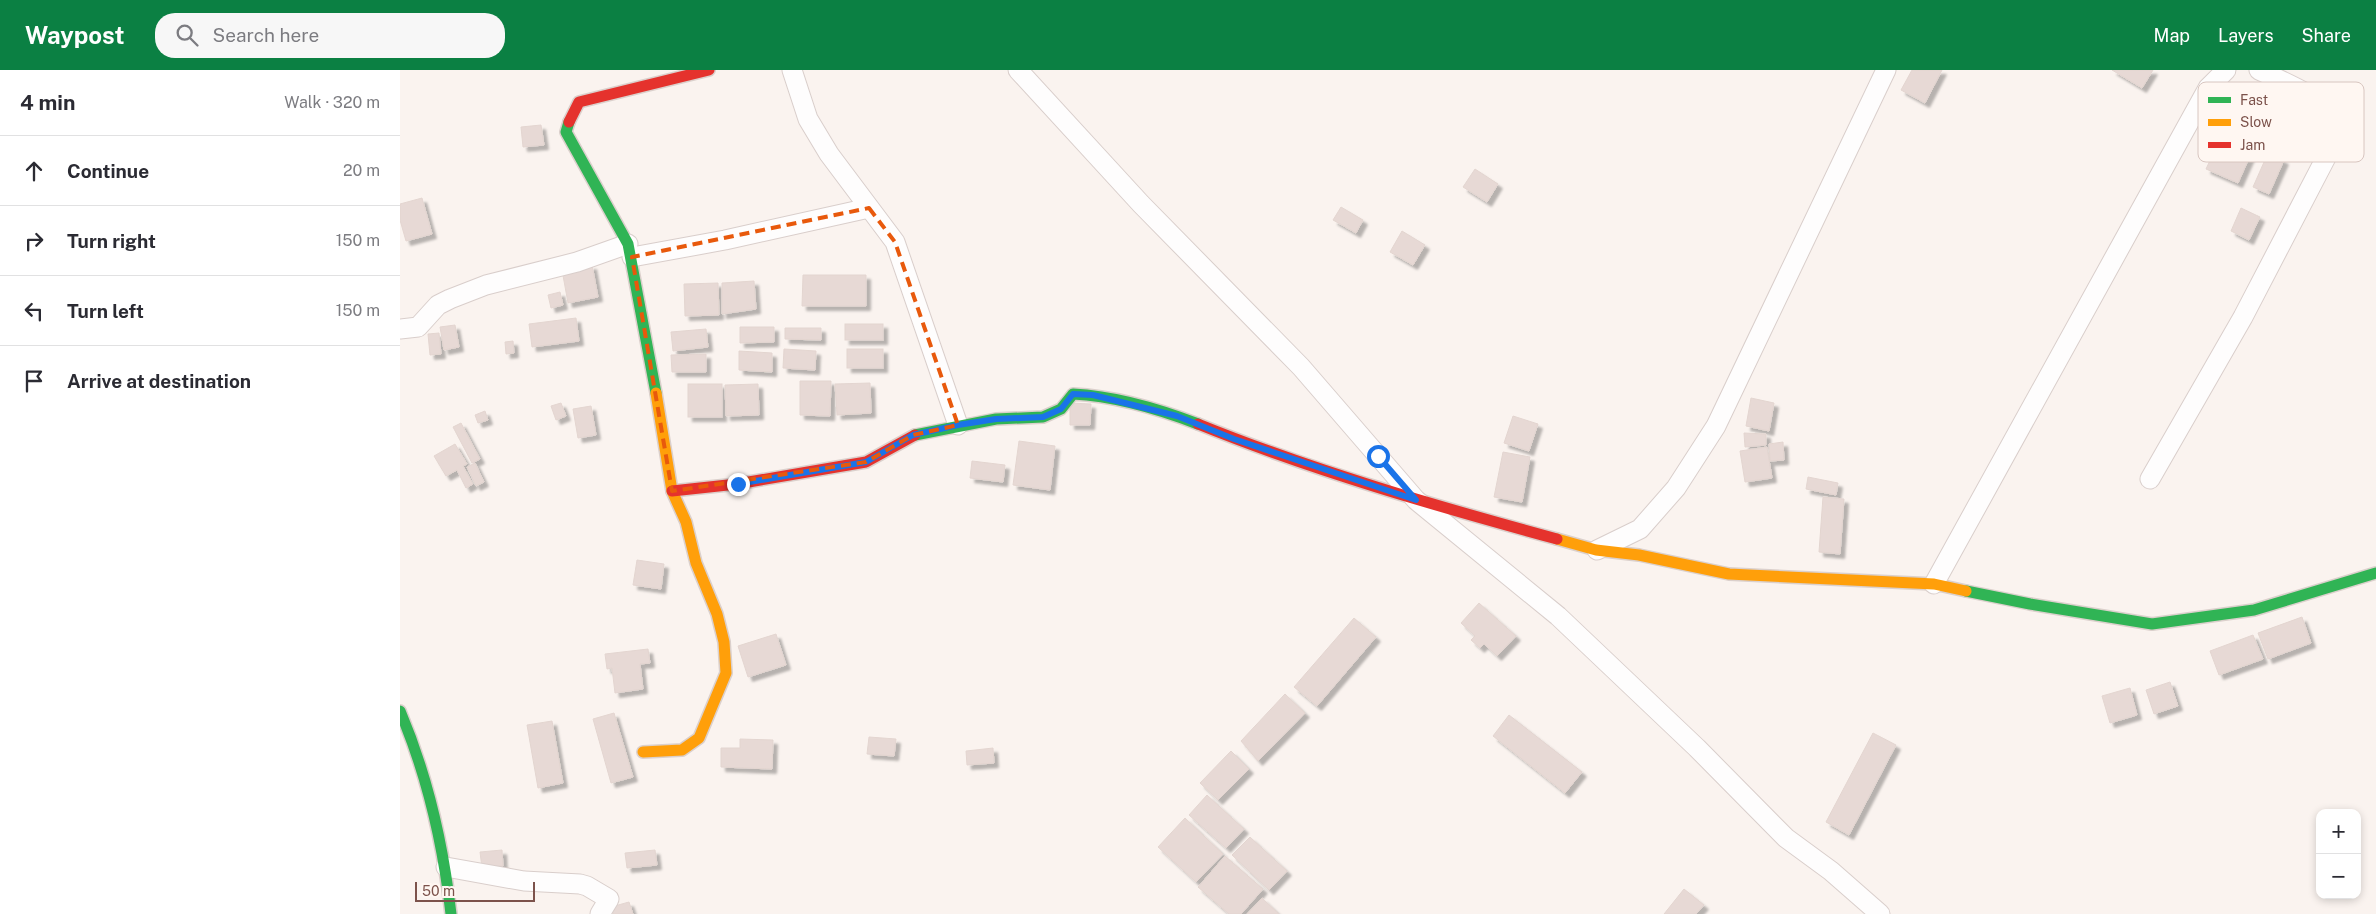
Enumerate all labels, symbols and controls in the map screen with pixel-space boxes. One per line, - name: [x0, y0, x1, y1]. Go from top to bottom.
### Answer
- search box: [155, 13, 505, 58]
- text: Waypost: [25, 21, 125, 49]
- icon: search: [173, 21, 201, 49]
- text: Search here: [213, 24, 319, 46]
- text: Map: [2154, 25, 2190, 46]
- text: Layers: [2218, 25, 2274, 46]
- text: Share: [2302, 25, 2351, 46]
- legend: [2198, 82, 2364, 162]
- text: 4 min: [20, 90, 75, 115]
- text: Fast: [2240, 92, 2268, 108]
- text: Walk · 320 m: [284, 93, 380, 112]
- text: Slow: [2240, 114, 2272, 130]
- text: Jam: [2240, 137, 2265, 153]
- icon: ahead: [20, 157, 48, 185]
- text: Continue: [67, 160, 149, 182]
- text: 20 m: [343, 161, 380, 180]
- icon: right: [20, 227, 48, 255]
- text: Turn right: [67, 230, 156, 252]
- text: 150 m: [336, 231, 380, 250]
- icon: left: [20, 297, 48, 325]
- text: Turn left: [67, 300, 144, 322]
- text: 150 m: [336, 301, 380, 320]
- icon: arrive: [20, 367, 48, 395]
- text: Arrive at destination: [67, 370, 251, 392]
- route start: [1367, 445, 1390, 468]
- route end: [727, 473, 750, 496]
- map controls: [2316, 809, 2361, 899]
- button: +: [2316, 809, 2361, 854]
- button: −: [2316, 854, 2361, 899]
- scale bar: [415, 879, 535, 902]
- text: 50 m: [422, 883, 455, 899]

